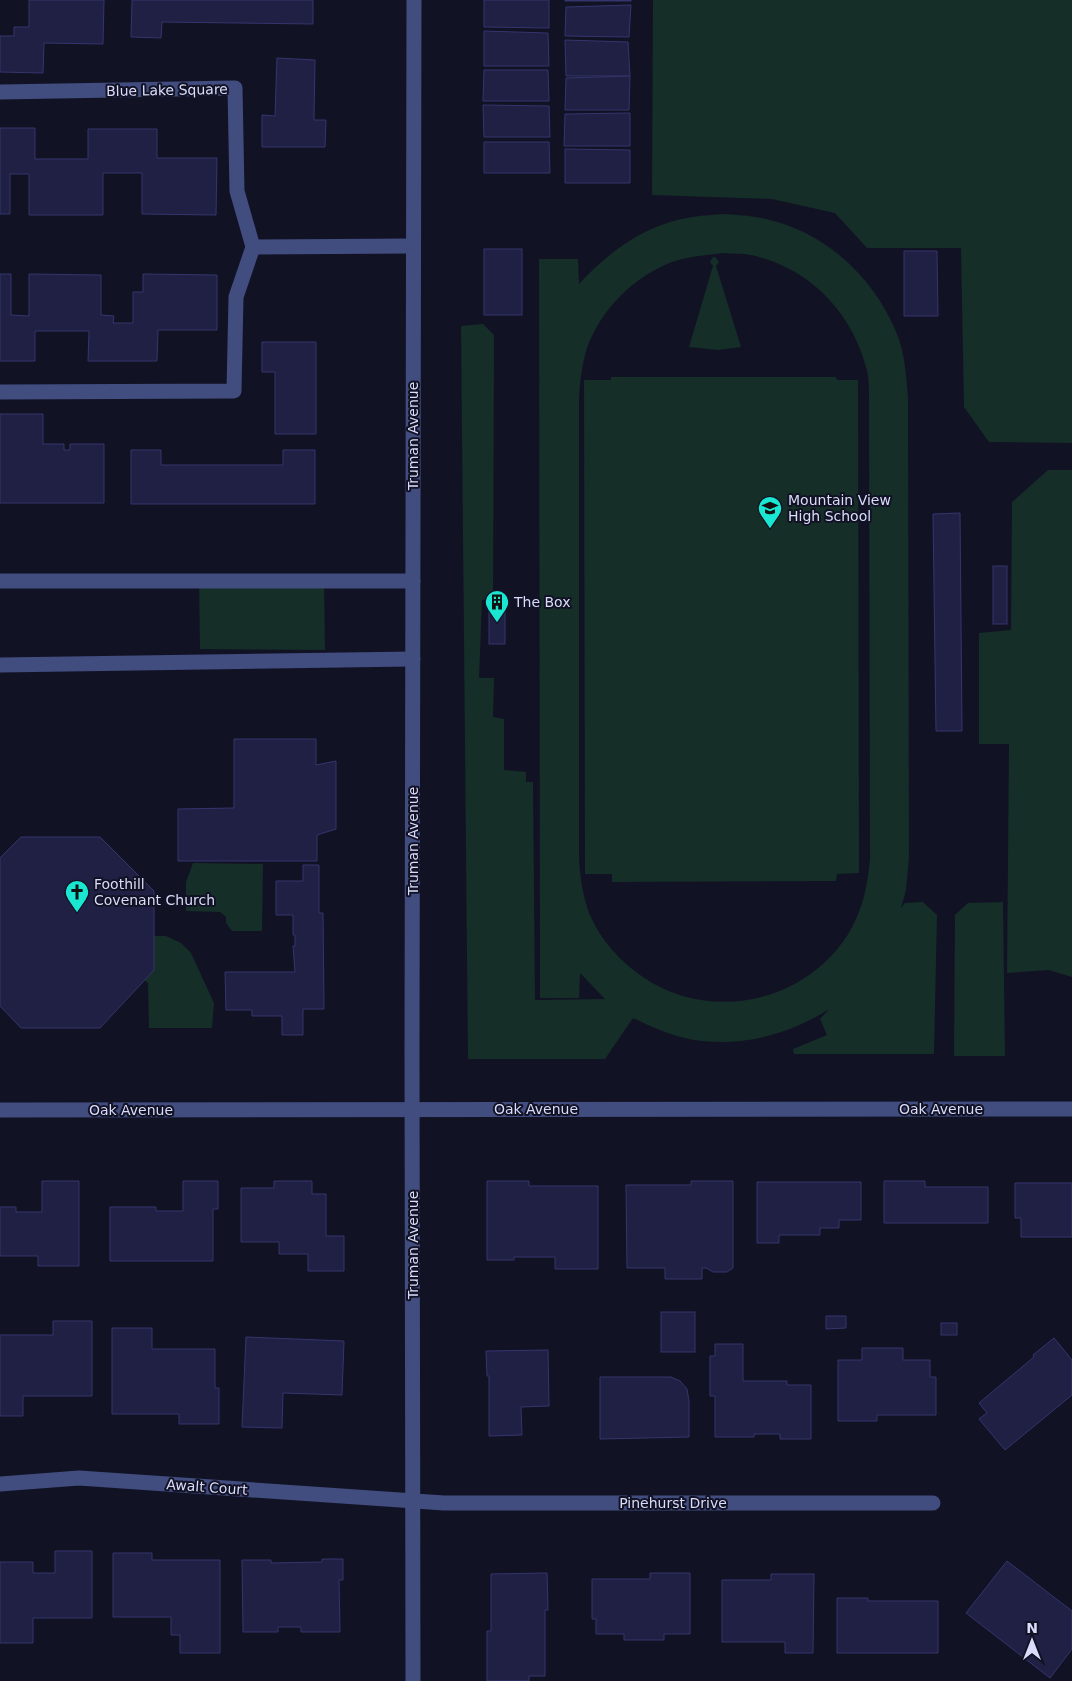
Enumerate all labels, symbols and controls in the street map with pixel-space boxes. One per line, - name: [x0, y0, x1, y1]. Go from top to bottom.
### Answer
- street label: Blue Lake Square: [106, 81, 228, 99]
- street label: Truman Avenue: [405, 382, 421, 491]
- place label: Mountain View High School: [788, 492, 891, 524]
- school or university icon: Mountain View High School: [757, 495, 783, 529]
- building icon: The Box: [484, 589, 510, 623]
- place label: The Box: [513, 594, 571, 610]
- street label: Truman Avenue: [405, 787, 421, 896]
- place label: Foothill Covenant Church: [94, 876, 215, 908]
- church icon: Foothill Covenant Church: [64, 879, 90, 913]
- street label: Oak Avenue: [494, 1101, 578, 1117]
- street label: Oak Avenue: [899, 1101, 983, 1117]
- street label: Oak Avenue: [89, 1102, 173, 1118]
- street label: Truman Avenue: [405, 1191, 421, 1300]
- street label: Awalt Court: [166, 1476, 249, 1498]
- street label: Pinehurst Drive: [619, 1495, 727, 1511]
- north arrow: [1007, 1616, 1057, 1666]
- text: N: [1026, 1620, 1038, 1636]

